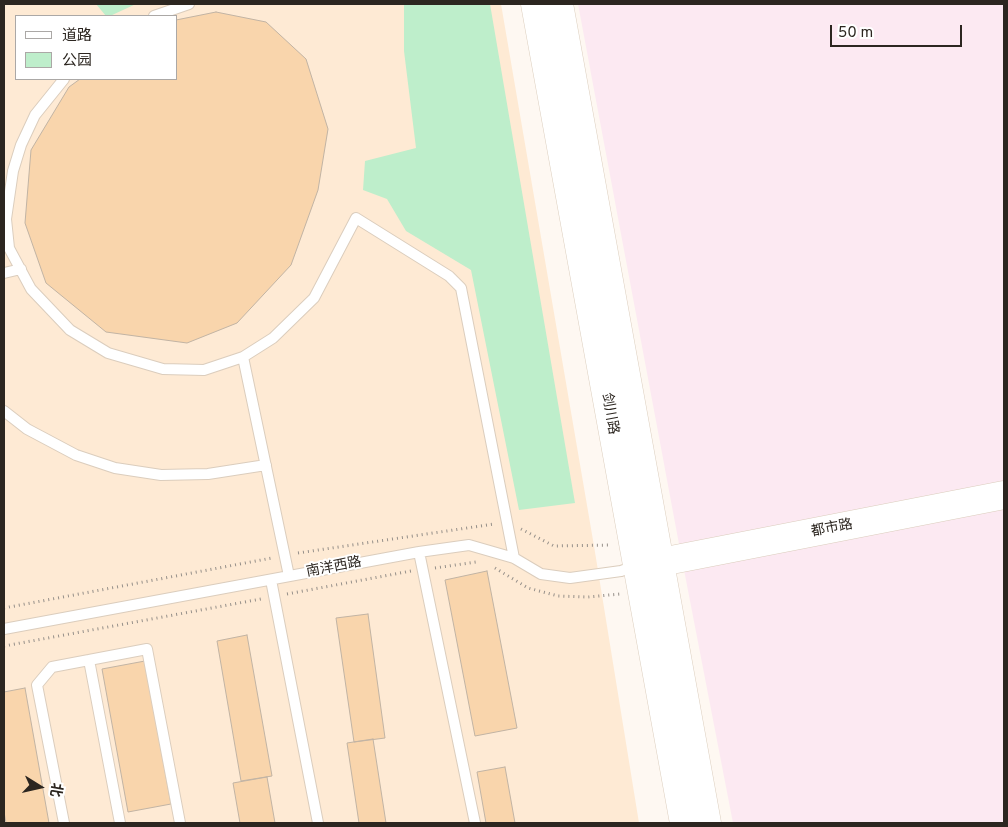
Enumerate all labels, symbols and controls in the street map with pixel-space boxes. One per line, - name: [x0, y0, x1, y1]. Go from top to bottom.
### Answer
- legend: [15, 15, 178, 80]
- scale bar: [833, 15, 966, 47]
- text: 50 m: [838, 24, 873, 43]
- text: 道路: [62, 27, 92, 46]
- text: 公园: [62, 52, 92, 71]
- street label: 剑川路: [597, 392, 621, 436]
- street label: 都市路: [810, 517, 854, 541]
- street label: 南洋西路: [305, 554, 363, 582]
- north arrow: [15, 762, 65, 812]
- text: 北: [46, 781, 65, 798]

